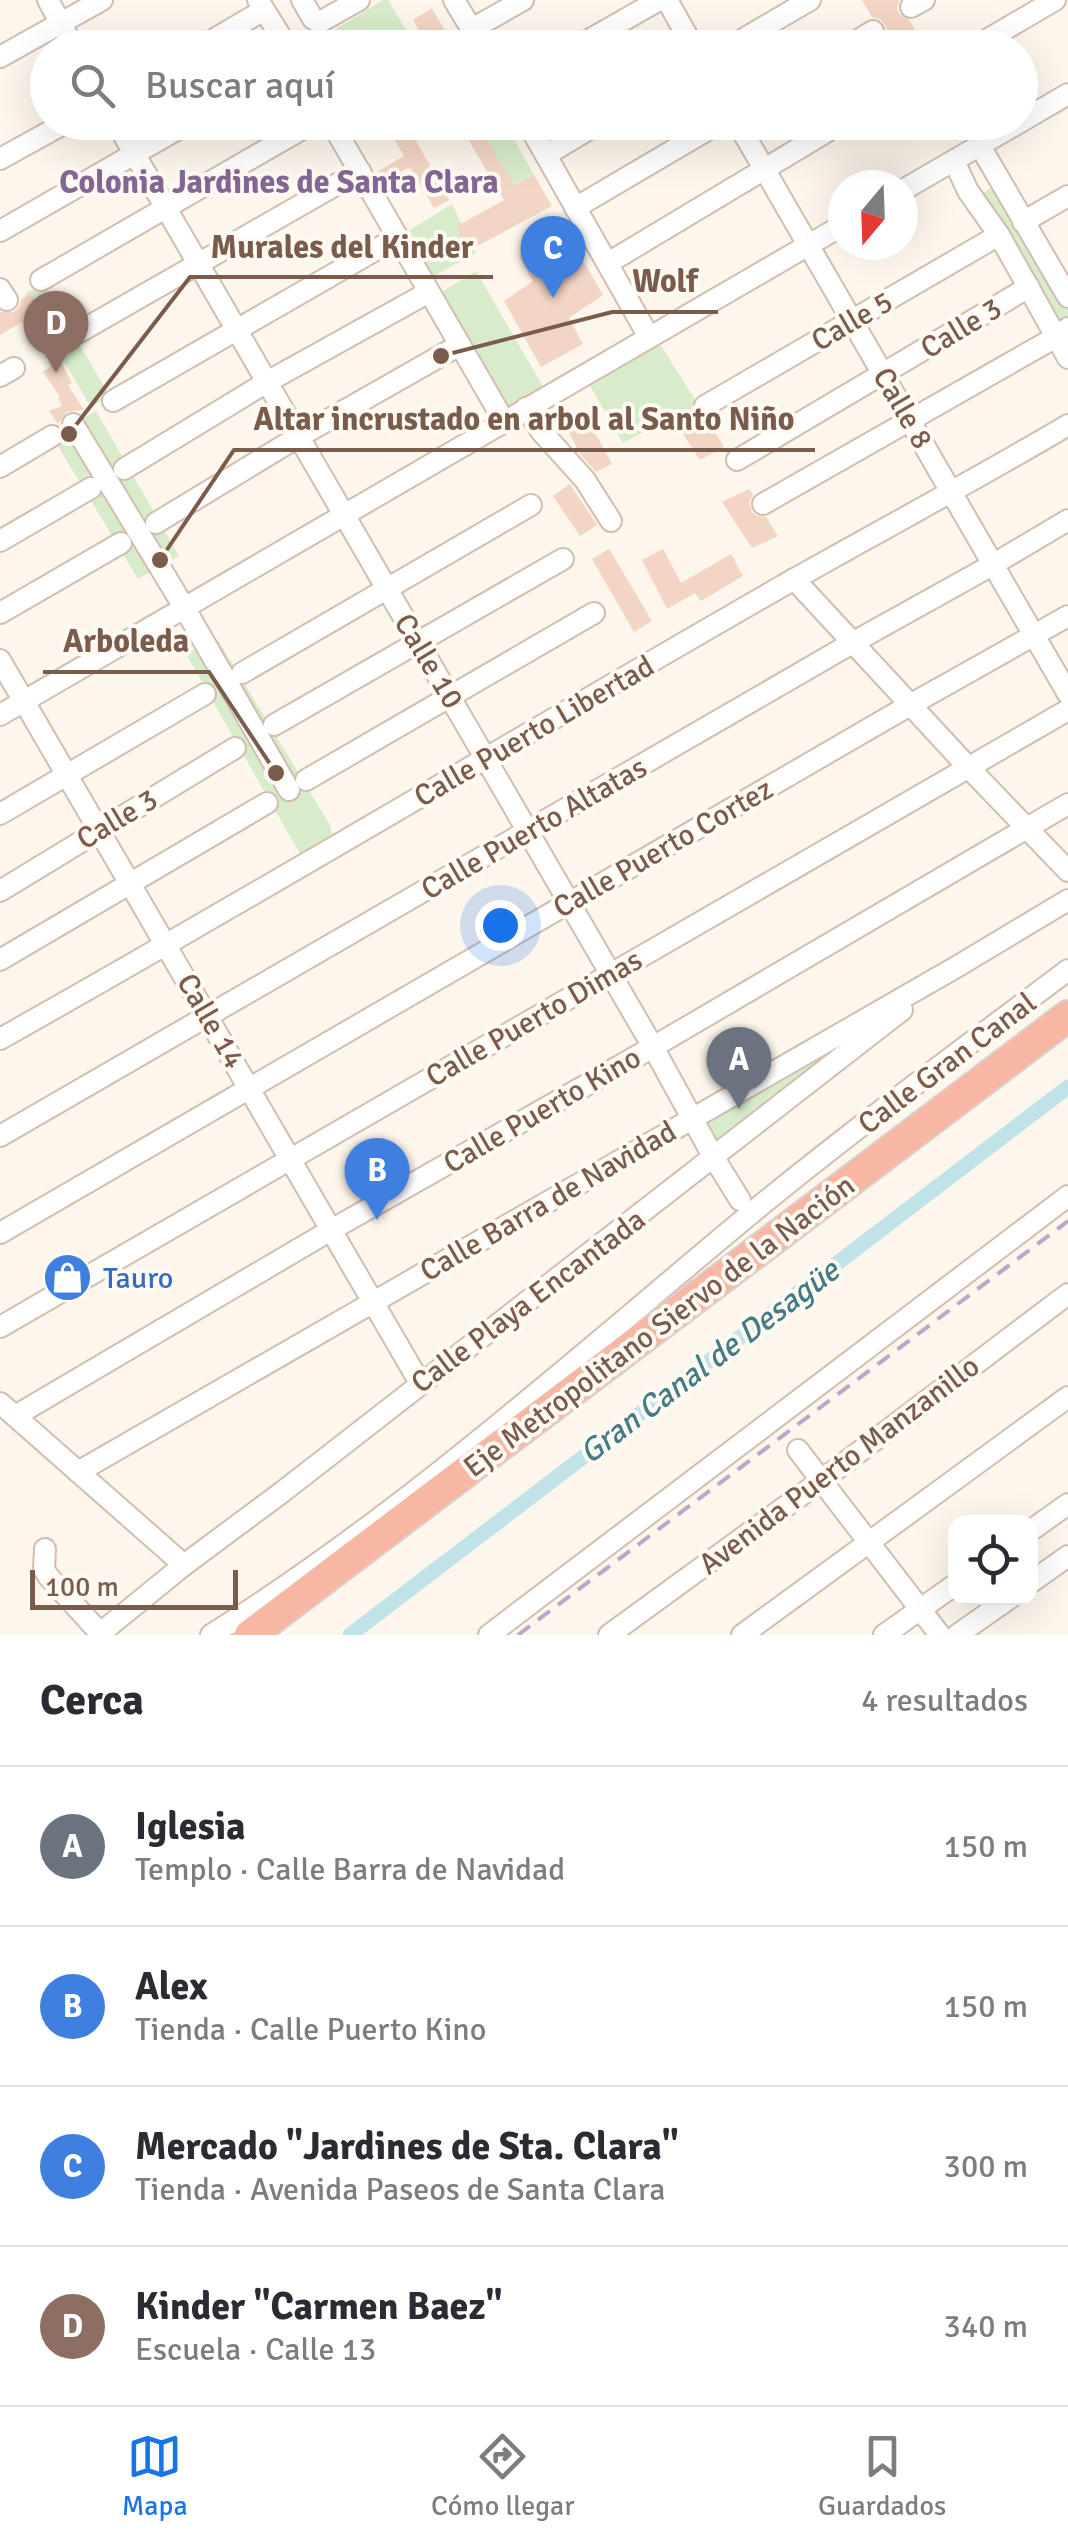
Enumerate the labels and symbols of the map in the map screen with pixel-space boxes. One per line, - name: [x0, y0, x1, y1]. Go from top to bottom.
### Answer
- district label: Colonia Jardines de Santa Clara: [59, 163, 499, 202]
- north arrow: [828, 170, 918, 260]
- callout: Murales del Kinder: [190, 215, 493, 277]
- pin: C: [520, 216, 586, 298]
- text: Murales del Kinder: [211, 228, 474, 267]
- callout: Wolf: [612, 250, 718, 312]
- text: Wolf: [632, 262, 699, 301]
- street label: Calle 5: [805, 283, 900, 359]
- pin: D: [23, 290, 88, 373]
- street label: Calle 3: [914, 290, 1008, 367]
- street label: Calle 8: [865, 361, 941, 456]
- callout: Altar incrustado en arbol al Santo Niño: [234, 388, 815, 450]
- text: Altar incrustado en arbol al Santo Niño: [254, 400, 794, 439]
- street label: Calle 10: [386, 607, 471, 715]
- callout: Arboleda: [43, 610, 209, 672]
- text: Arboleda: [63, 622, 189, 661]
- street label: Calle Puerto Libertad: [408, 648, 661, 815]
- street label: Calle Puerto Altatas: [415, 749, 654, 908]
- street label: Calle Puerto Cortez: [547, 771, 780, 926]
- street label: Calle 3: [70, 781, 164, 858]
- your location: [475, 900, 526, 951]
- street label: Calle Puerto Dimas: [420, 942, 649, 1095]
- street label: Calle 14: [169, 967, 253, 1076]
- street label: Calle Gran Canal: [851, 984, 1044, 1142]
- pin: A: [706, 1026, 772, 1109]
- street label: Calle Puerto Kino: [437, 1039, 648, 1182]
- street label: Calle Barra de Navidad: [414, 1113, 683, 1290]
- pin: B: [344, 1138, 410, 1220]
- street label: Eje Metropolitano Siervo de la Nación: [456, 1167, 862, 1486]
- street label: Calle Playa Encantada: [404, 1201, 653, 1402]
- water label: Gran Canal de Desagüe: [572, 1250, 849, 1472]
- shop icon: Tauro: [42, 1252, 94, 1304]
- place label: Tauro: [103, 1260, 173, 1297]
- street label: Avenida Puerto Manzanillo: [692, 1348, 987, 1583]
- scale bar: [30, 1565, 238, 1610]

